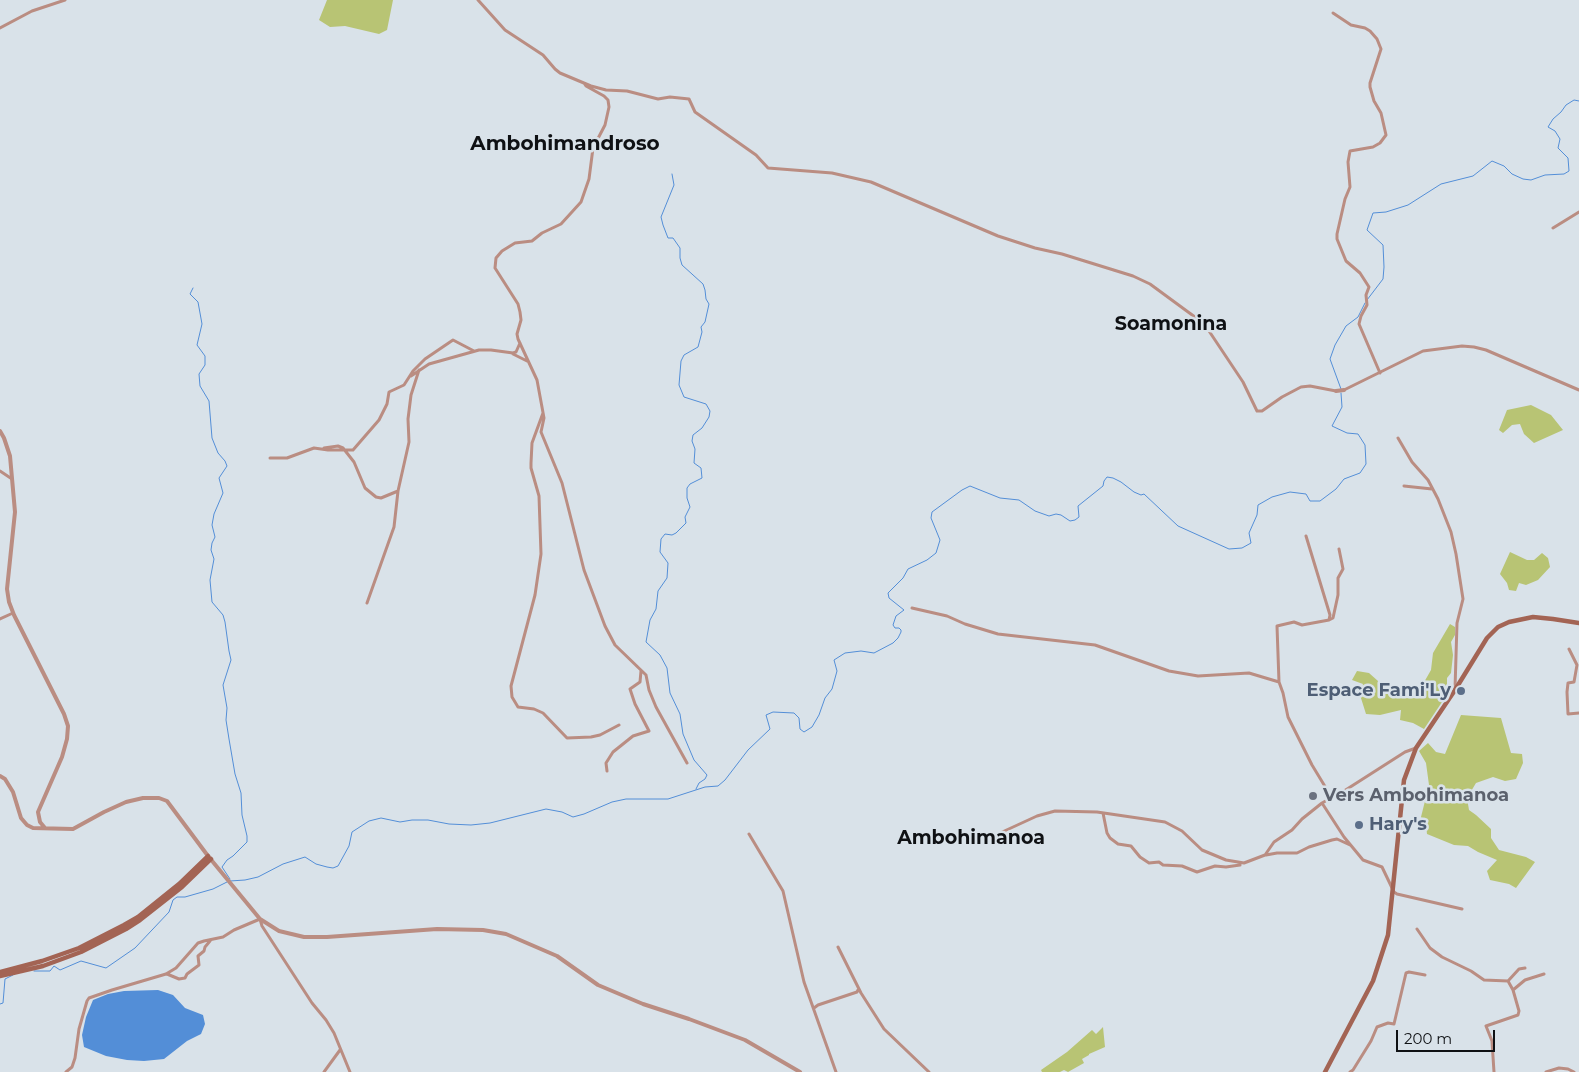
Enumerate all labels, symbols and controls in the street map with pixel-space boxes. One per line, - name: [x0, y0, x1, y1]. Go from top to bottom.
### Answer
- district label: Ambohimandroso: [470, 132, 660, 156]
- district label: Soamonina: [1115, 313, 1227, 335]
- place label: Espace Fami'Ly: [1307, 680, 1451, 702]
- marker: Espace Fami'Ly: [1455, 685, 1467, 697]
- place label: Vers Ambohimanoa: [1323, 785, 1509, 807]
- marker: Vers Ambohimanoa: [1307, 790, 1319, 802]
- place label: Hary's: [1369, 814, 1427, 836]
- marker: Hary's: [1353, 819, 1365, 831]
- district label: Ambohimanoa: [897, 827, 1045, 849]
- scale bar: [1399, 1020, 1498, 1052]
- text: 200 m: [1404, 1029, 1452, 1048]

